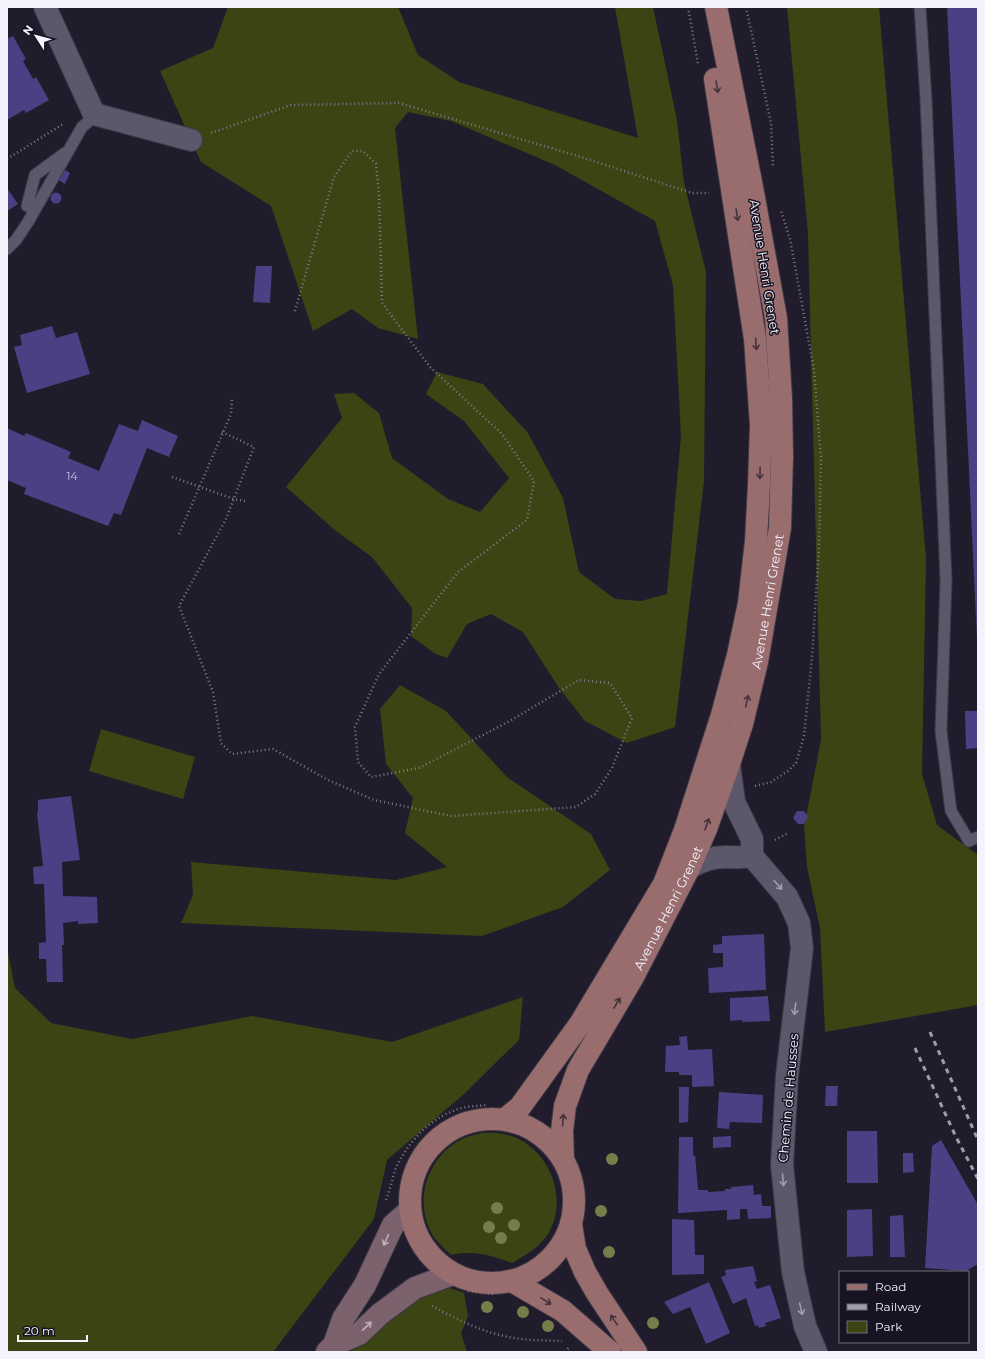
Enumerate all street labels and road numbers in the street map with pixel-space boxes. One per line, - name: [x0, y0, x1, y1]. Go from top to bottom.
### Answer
- street label: Avenue Henri Grenet: [746, 198, 784, 336]
- street label: Avenue Henri Grenet: [748, 533, 787, 670]
- street label: Avenue Henri Grenet: [630, 843, 706, 973]
- street label: Chemin de Hausses: [774, 1033, 802, 1163]

